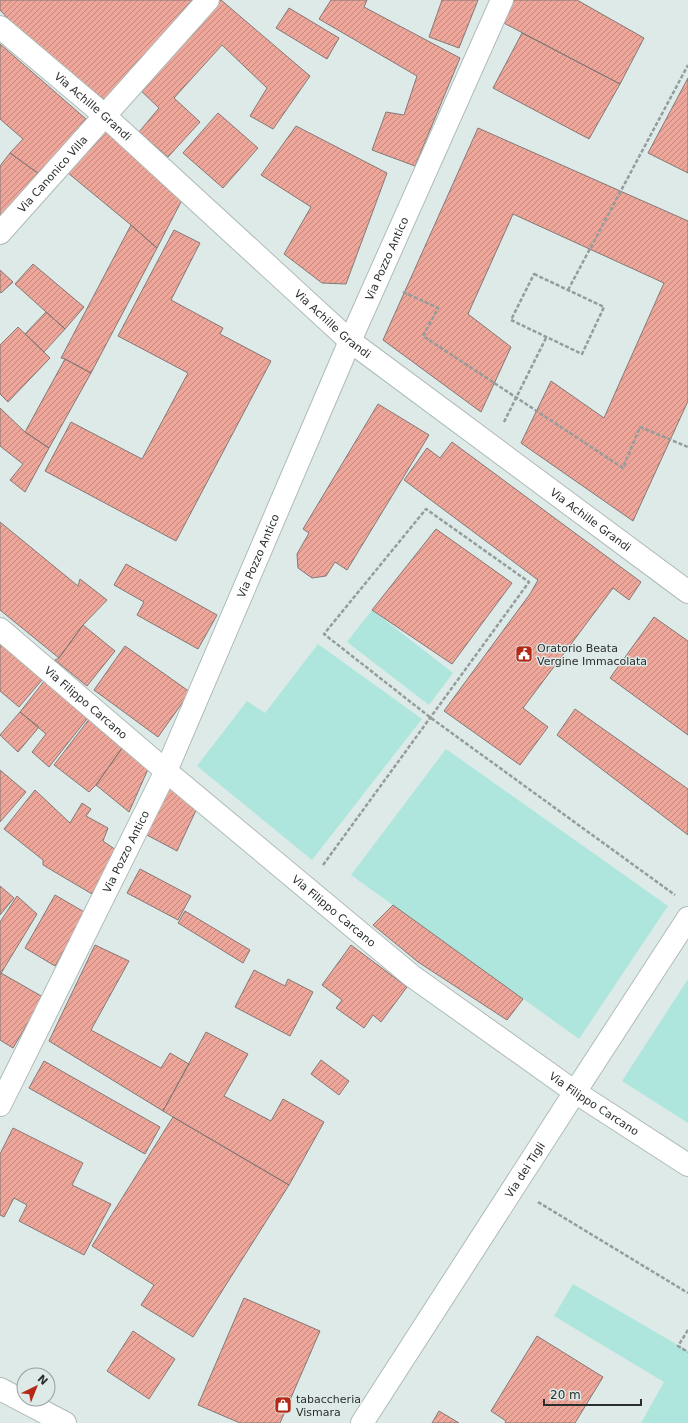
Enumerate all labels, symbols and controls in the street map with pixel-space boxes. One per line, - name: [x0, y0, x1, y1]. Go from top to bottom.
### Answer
- street label: Via Achille Grandi: [52, 69, 134, 143]
- street label: Via Canonico Villa: [15, 133, 90, 215]
- street label: Via Pozzo Antico: [362, 214, 411, 302]
- street label: Via Achille Grandi: [292, 287, 373, 361]
- street label: Via Achille Grandi: [548, 485, 634, 554]
- street label: Via Pozzo Antico: [234, 512, 282, 600]
- place label: Oratorio Beata Vergine Immacolata: [537, 642, 647, 668]
- public building icon: Oratorio Beata Vergine Immacolata: [514, 644, 534, 664]
- street label: Via Filippo Carcano: [42, 663, 130, 742]
- street label: Via Pozzo Antico: [100, 808, 152, 895]
- street label: Via Filippo Carcano: [289, 872, 379, 950]
- street label: Via Filippo Carcano: [547, 1069, 641, 1138]
- street label: Via dei Tigli: [502, 1140, 548, 1200]
- north arrow: [16, 1367, 56, 1407]
- text: N: [35, 1372, 50, 1388]
- scale bar: [544, 1381, 641, 1407]
- text: 20 m: [550, 1388, 581, 1402]
- place label: tabaccheria Vismara: [296, 1393, 361, 1419]
- shop icon: tabaccheria Vismara: [273, 1395, 293, 1415]

